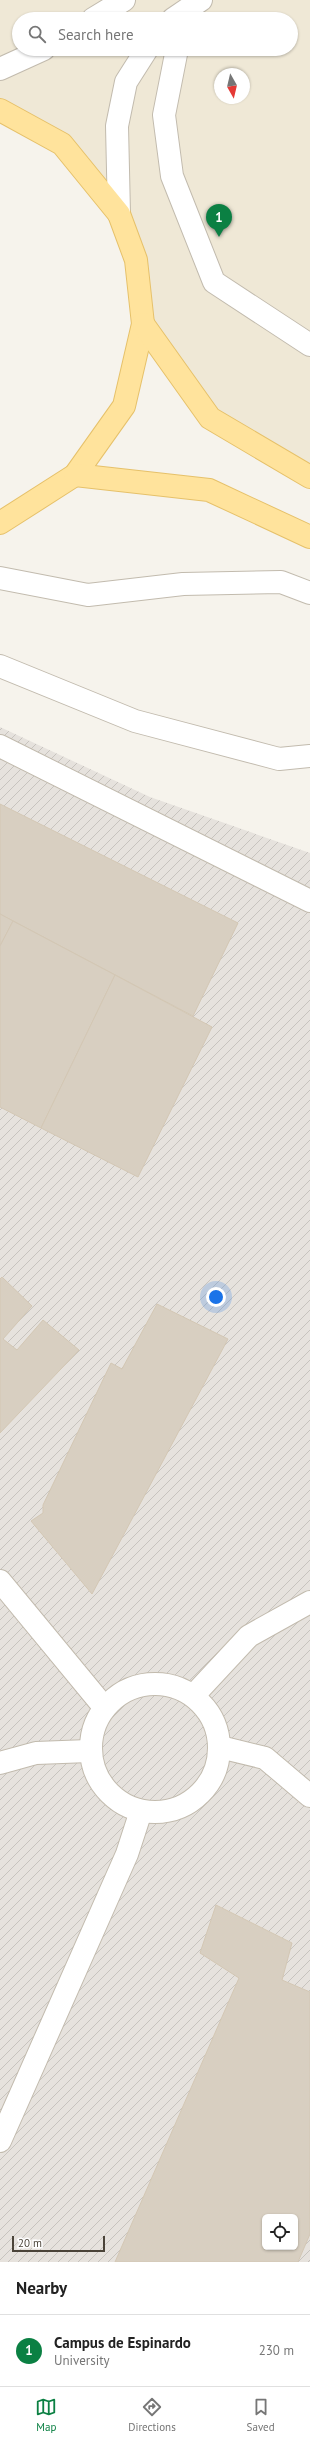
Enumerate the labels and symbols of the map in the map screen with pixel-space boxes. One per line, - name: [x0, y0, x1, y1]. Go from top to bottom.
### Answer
- north arrow: [214, 68, 250, 104]
- pin: 1: [206, 204, 232, 237]
- your location: [206, 1287, 226, 1307]
- scale bar: [12, 2234, 105, 2253]

